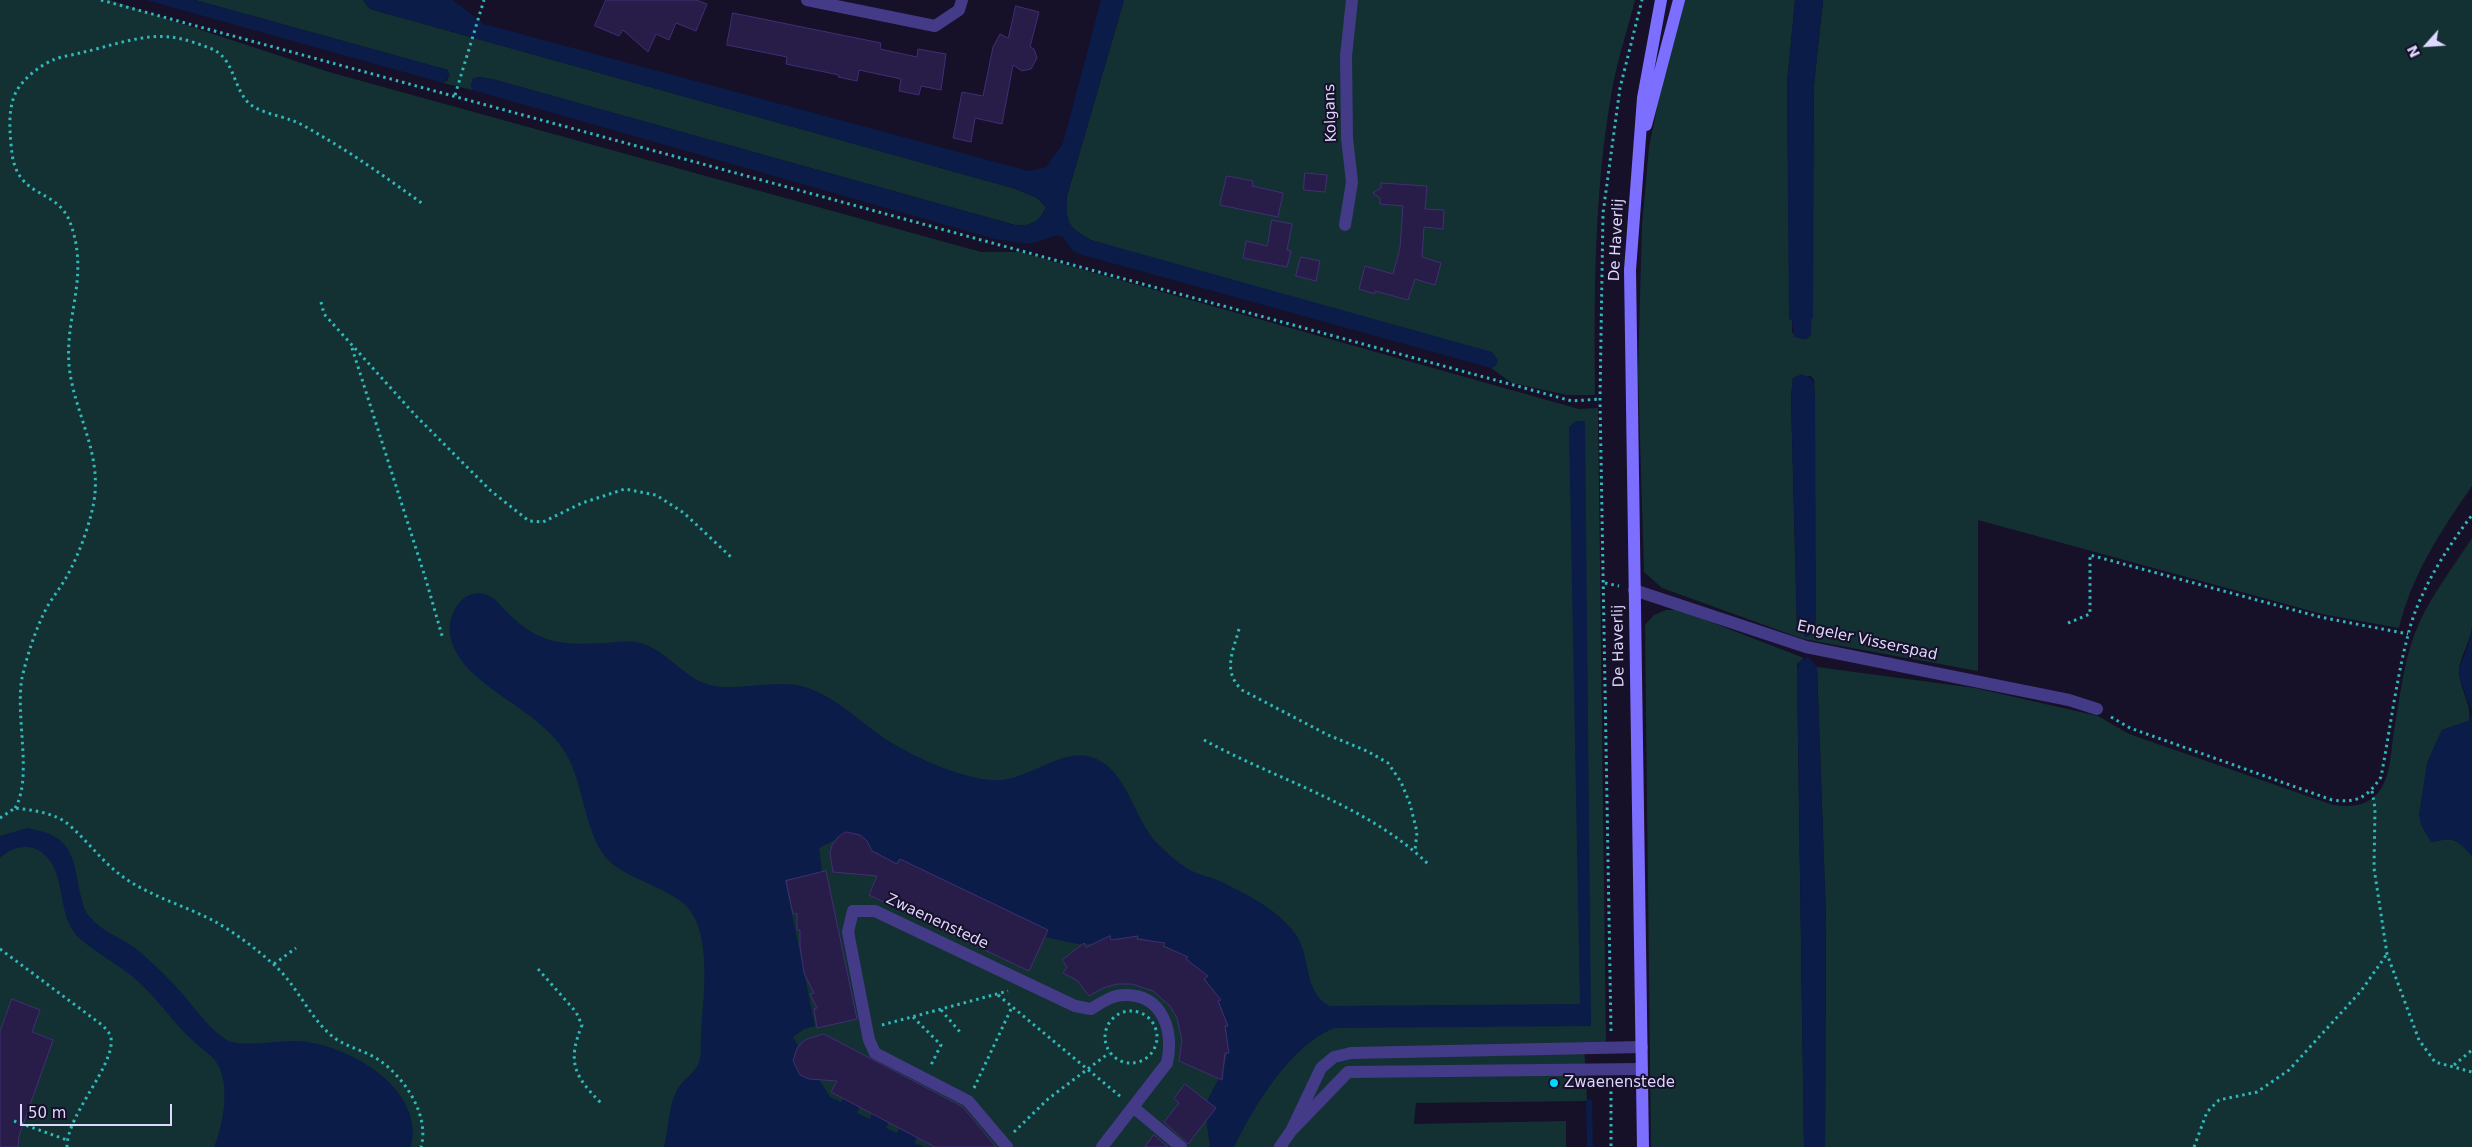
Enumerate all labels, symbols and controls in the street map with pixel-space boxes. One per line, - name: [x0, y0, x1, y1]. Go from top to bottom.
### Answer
- north arrow: [2402, 20, 2452, 70]
- text: N: [2404, 43, 2423, 60]
- street label: Kolgans: [1321, 83, 1341, 143]
- street label: De Haverlij: [1606, 198, 1628, 282]
- street label: De Haverlij: [1609, 604, 1629, 688]
- street label: Engeler Visserspad: [1795, 617, 1939, 665]
- street label: Zwaenenstede: [883, 890, 991, 954]
- place label: Zwaenenstede: [1564, 1074, 1675, 1092]
- marker: Zwaenenstede: [1548, 1077, 1560, 1089]
- scale bar: [22, 1094, 175, 1126]
- text: 50 m: [28, 1104, 66, 1122]

